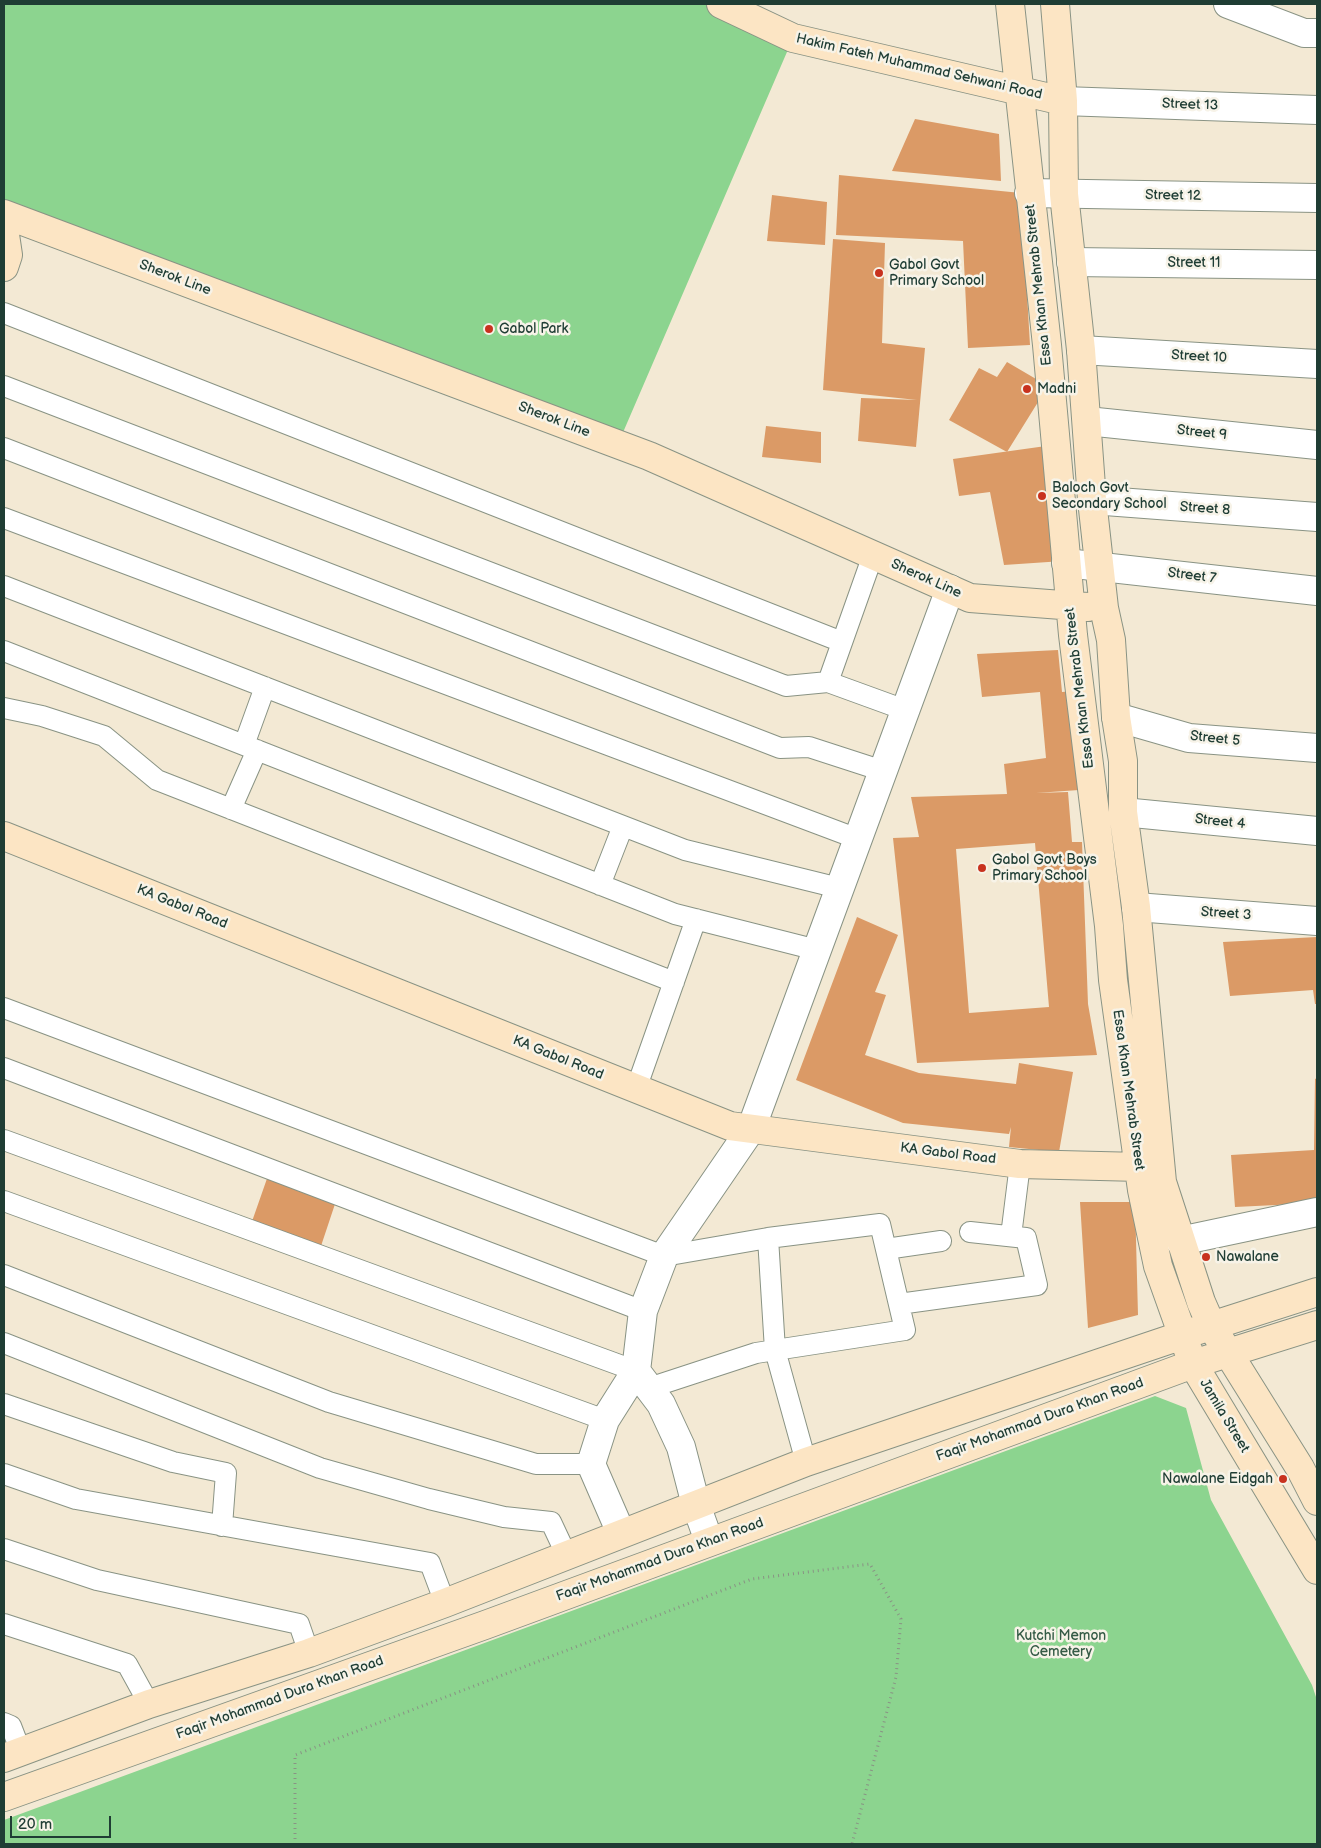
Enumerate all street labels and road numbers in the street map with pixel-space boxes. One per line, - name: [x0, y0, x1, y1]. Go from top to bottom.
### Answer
- street label: Hakim Fateh Muhammad Sehwani Road: [794, 30, 1044, 104]
- street label: Street 13: [1162, 96, 1218, 114]
- street label: Street 12: [1145, 187, 1201, 205]
- street label: Essa Khan Mehrab Street: [1022, 204, 1056, 366]
- street label: Street 11: [1167, 255, 1221, 271]
- street label: Sherok Line: [137, 257, 213, 299]
- street label: Street 10: [1171, 347, 1227, 367]
- street label: Sherok Line: [516, 399, 592, 441]
- street label: Street 9: [1176, 422, 1228, 444]
- street label: Street 8: [1179, 499, 1231, 519]
- street label: Sherok Line: [888, 556, 964, 602]
- street label: Street 7: [1167, 565, 1217, 587]
- street label: Essa Khan Mehrab Street: [1062, 607, 1098, 769]
- street label: Street 5: [1189, 728, 1241, 750]
- street label: Street 4: [1194, 811, 1246, 833]
- street label: KA Gabol Road: [134, 881, 230, 933]
- street label: Street 3: [1200, 904, 1252, 924]
- street label: Essa Khan Mehrab Street: [1108, 1009, 1148, 1171]
- street label: KA Gabol Road: [510, 1032, 606, 1084]
- street label: KA Gabol Road: [899, 1140, 997, 1168]
- street label: Faqir Mohammad Dura Khan Road: [934, 1375, 1146, 1465]
- street label: Jamila Street: [1195, 1376, 1253, 1456]
- street label: Faqir Mohammad Dura Khan Road: [554, 1515, 766, 1605]
- street label: Faqir Mohammad Dura Khan Road: [174, 1653, 386, 1743]

